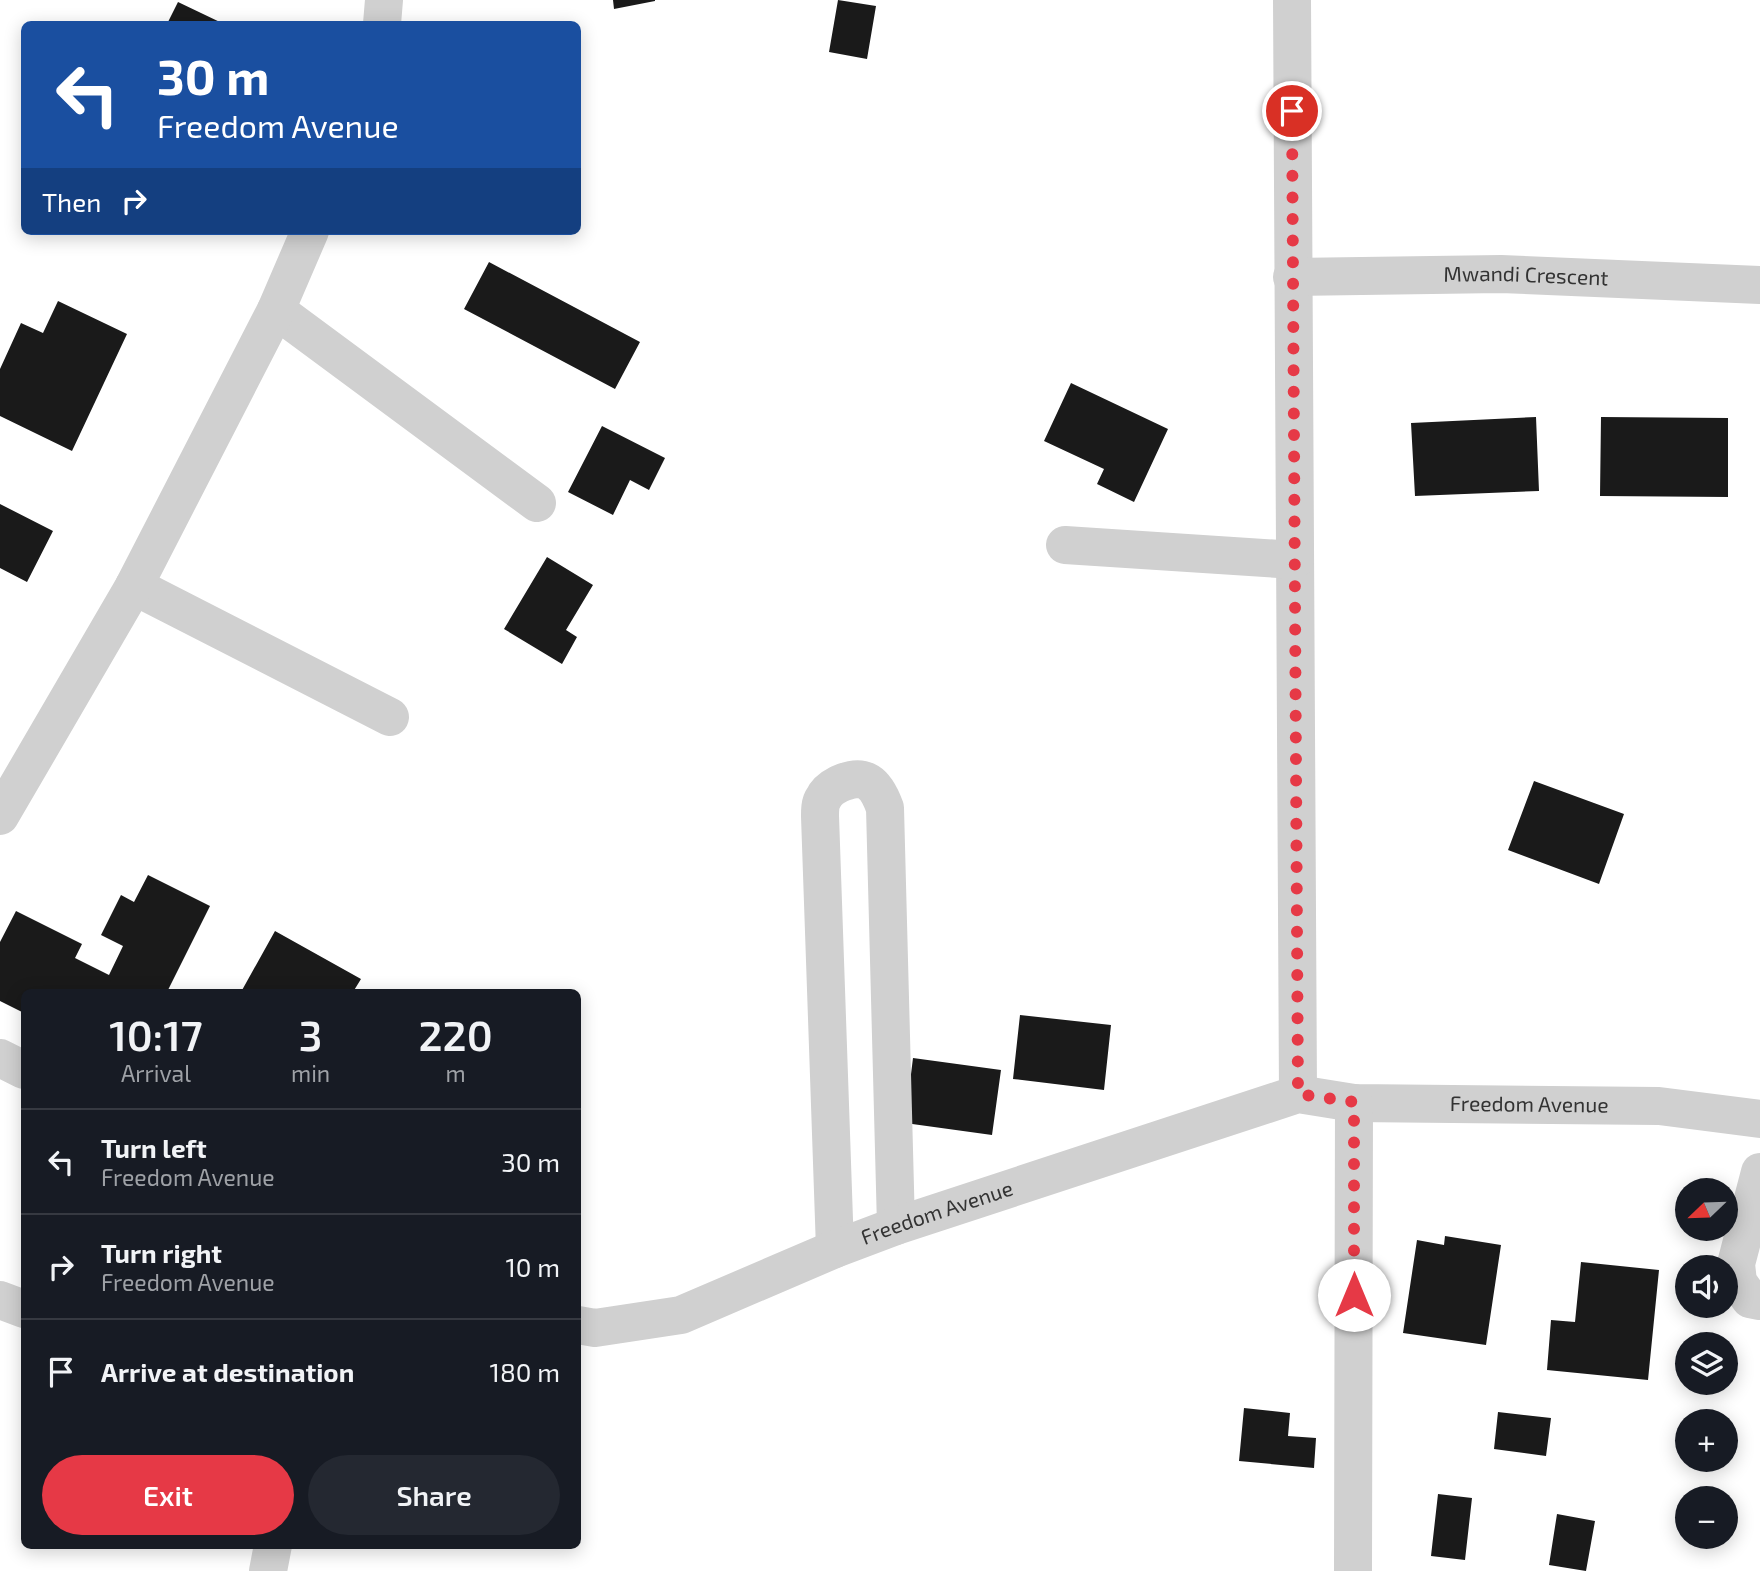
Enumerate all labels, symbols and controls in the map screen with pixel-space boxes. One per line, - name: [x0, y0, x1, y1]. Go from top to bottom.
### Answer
- text: 30 m: [157, 46, 269, 105]
- icon: left: [42, 49, 133, 140]
- pin: [1262, 81, 1322, 141]
- icon: arrive: [1273, 92, 1311, 130]
- text: Freedom Avenue: [157, 106, 399, 144]
- icon: right: [115, 182, 153, 220]
- text: Then: [42, 186, 101, 217]
- street label: Mwandi Crescent: [1443, 260, 1609, 290]
- text: 10:17: [109, 1009, 203, 1059]
- text: 3: [299, 1009, 322, 1059]
- text: 220: [419, 1009, 493, 1059]
- text: Arrival: [121, 1059, 191, 1087]
- text: min: [291, 1059, 330, 1087]
- text: m: [446, 1059, 466, 1087]
- street label: Freedom Avenue: [1450, 1090, 1609, 1117]
- text: Turn left: [101, 1132, 207, 1163]
- icon: left: [42, 1143, 80, 1181]
- text: 30 m: [501, 1146, 560, 1177]
- text: Freedom Avenue: [101, 1163, 275, 1191]
- street label: Freedom Avenue: [857, 1175, 1016, 1249]
- north arrow: [1675, 1178, 1738, 1241]
- map controls: [1675, 1178, 1738, 1549]
- text: Turn right: [101, 1237, 222, 1268]
- icon: right: [42, 1248, 80, 1286]
- text: 10 m: [505, 1251, 560, 1282]
- button: sound: [1675, 1255, 1738, 1318]
- position arrow: [1317, 1258, 1391, 1332]
- text: Freedom Avenue: [101, 1268, 275, 1296]
- button: layers: [1675, 1332, 1738, 1395]
- icon: arrive: [42, 1353, 80, 1391]
- text: Arrive at destination: [101, 1356, 354, 1387]
- text: 180 m: [490, 1356, 560, 1387]
- button: +: [1675, 1409, 1738, 1472]
- button: Exit: [42, 1455, 294, 1535]
- button: Share: [308, 1455, 560, 1535]
- button: −: [1675, 1486, 1738, 1549]

